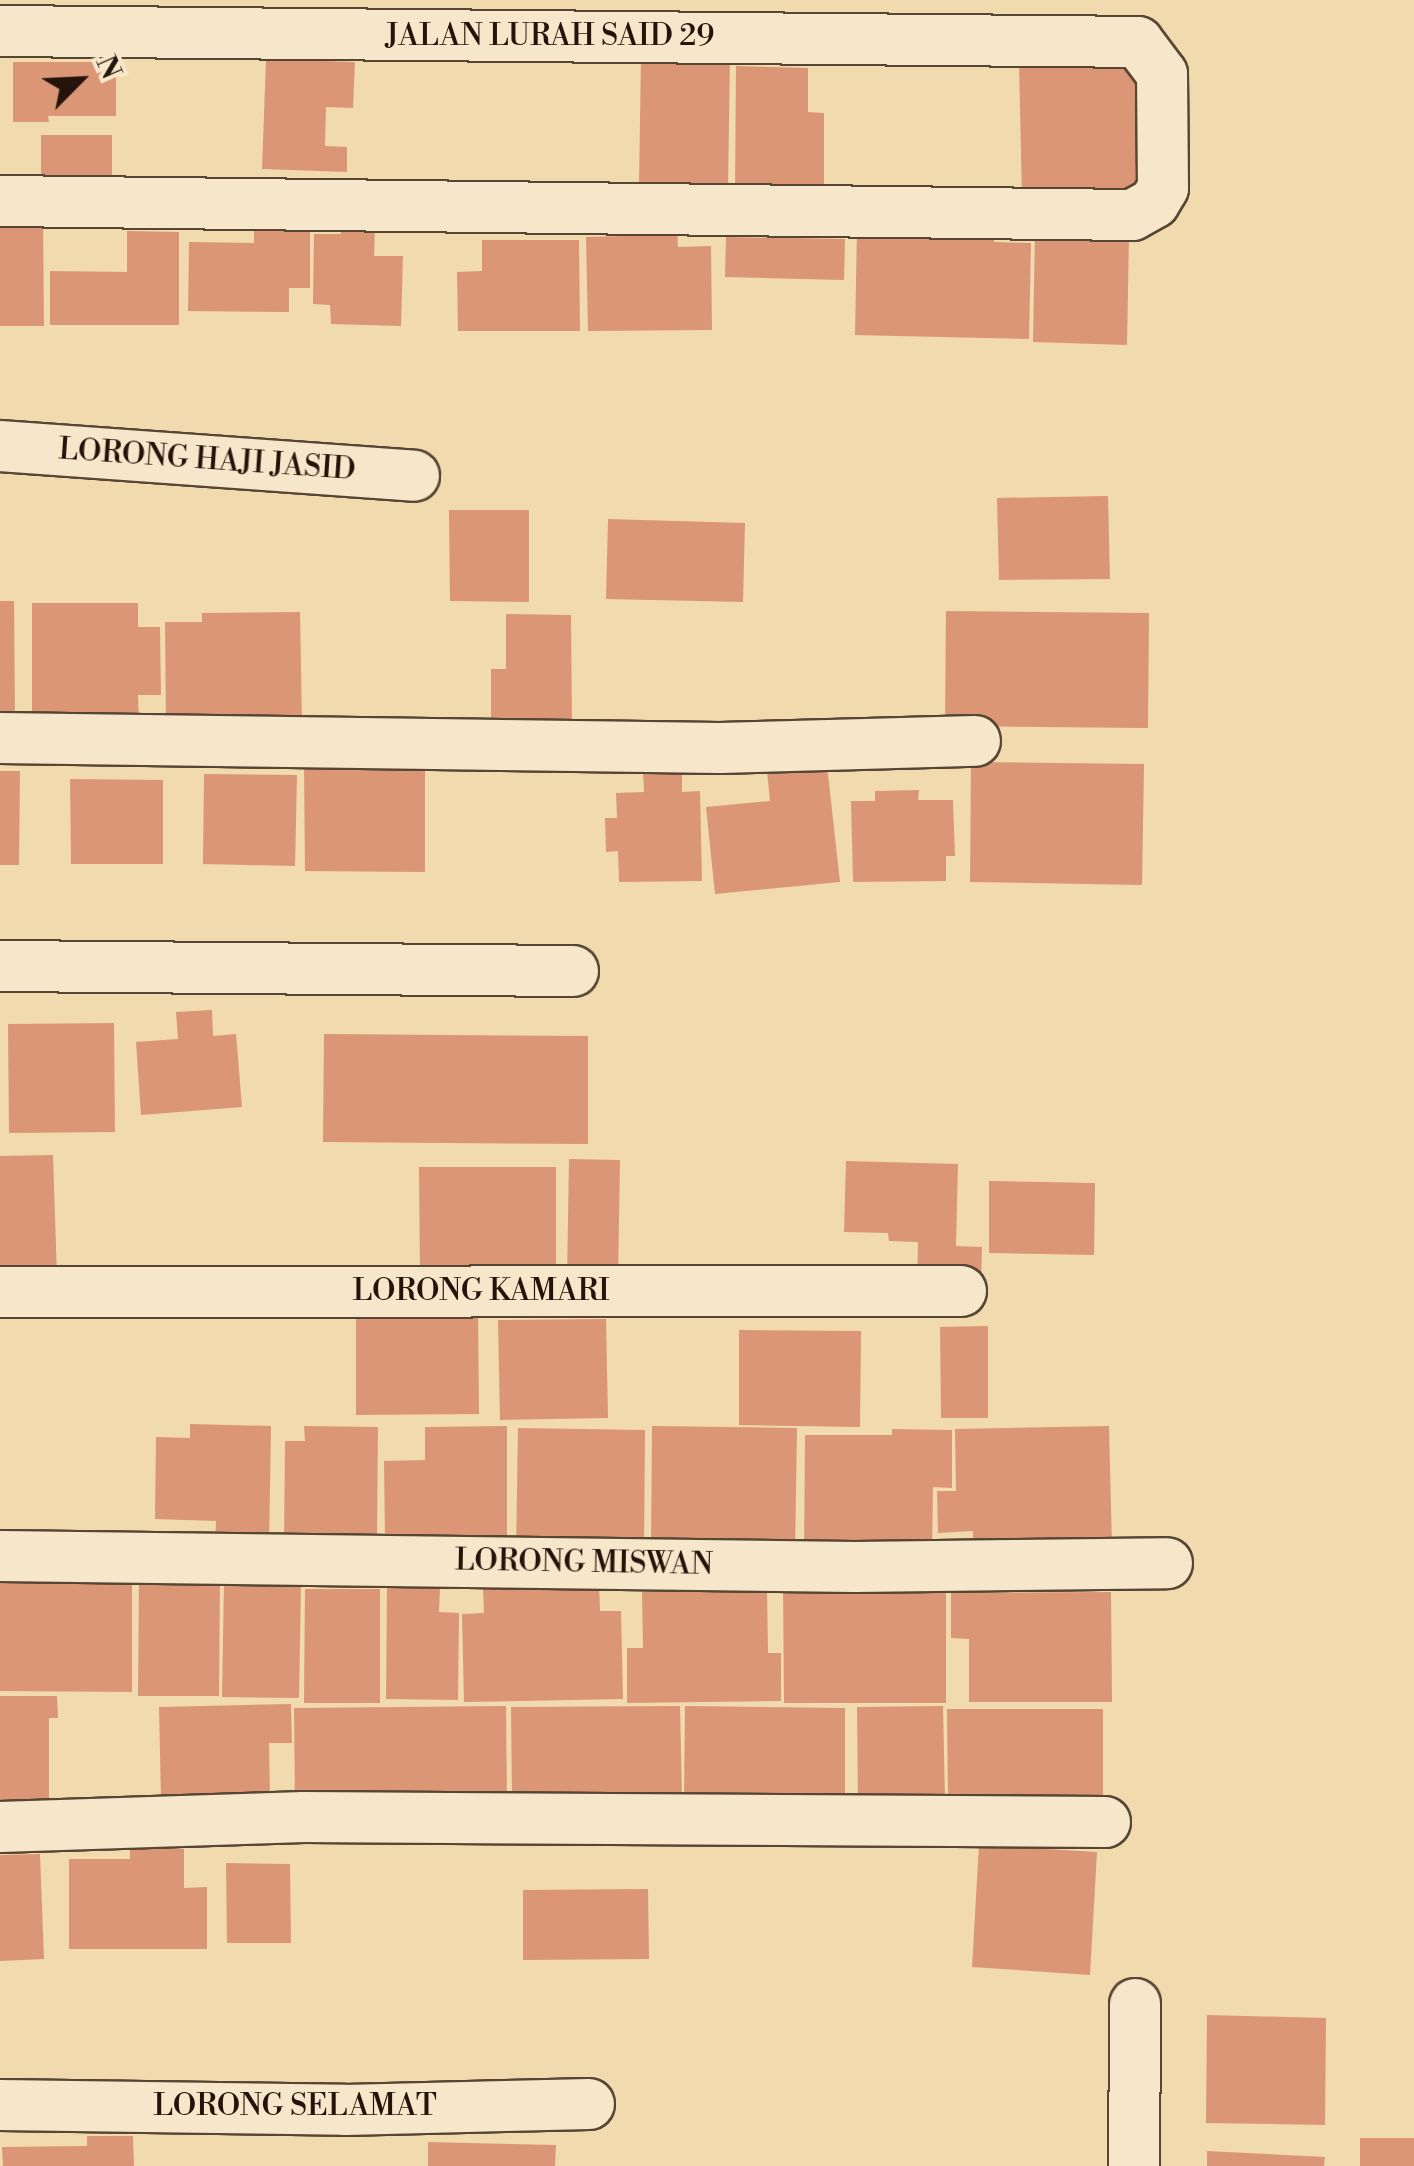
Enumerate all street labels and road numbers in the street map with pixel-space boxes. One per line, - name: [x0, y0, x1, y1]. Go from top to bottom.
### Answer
- street label: JALAN LURAH SAID 29: [386, 18, 714, 54]
- street label: LORONG HAJI JASID: [57, 432, 357, 488]
- street label: LORONG KAMARI: [352, 1273, 610, 1309]
- street label: LORONG MISWAN: [454, 1543, 714, 1583]
- street label: LORONG SELAMAT: [153, 2088, 437, 2124]

